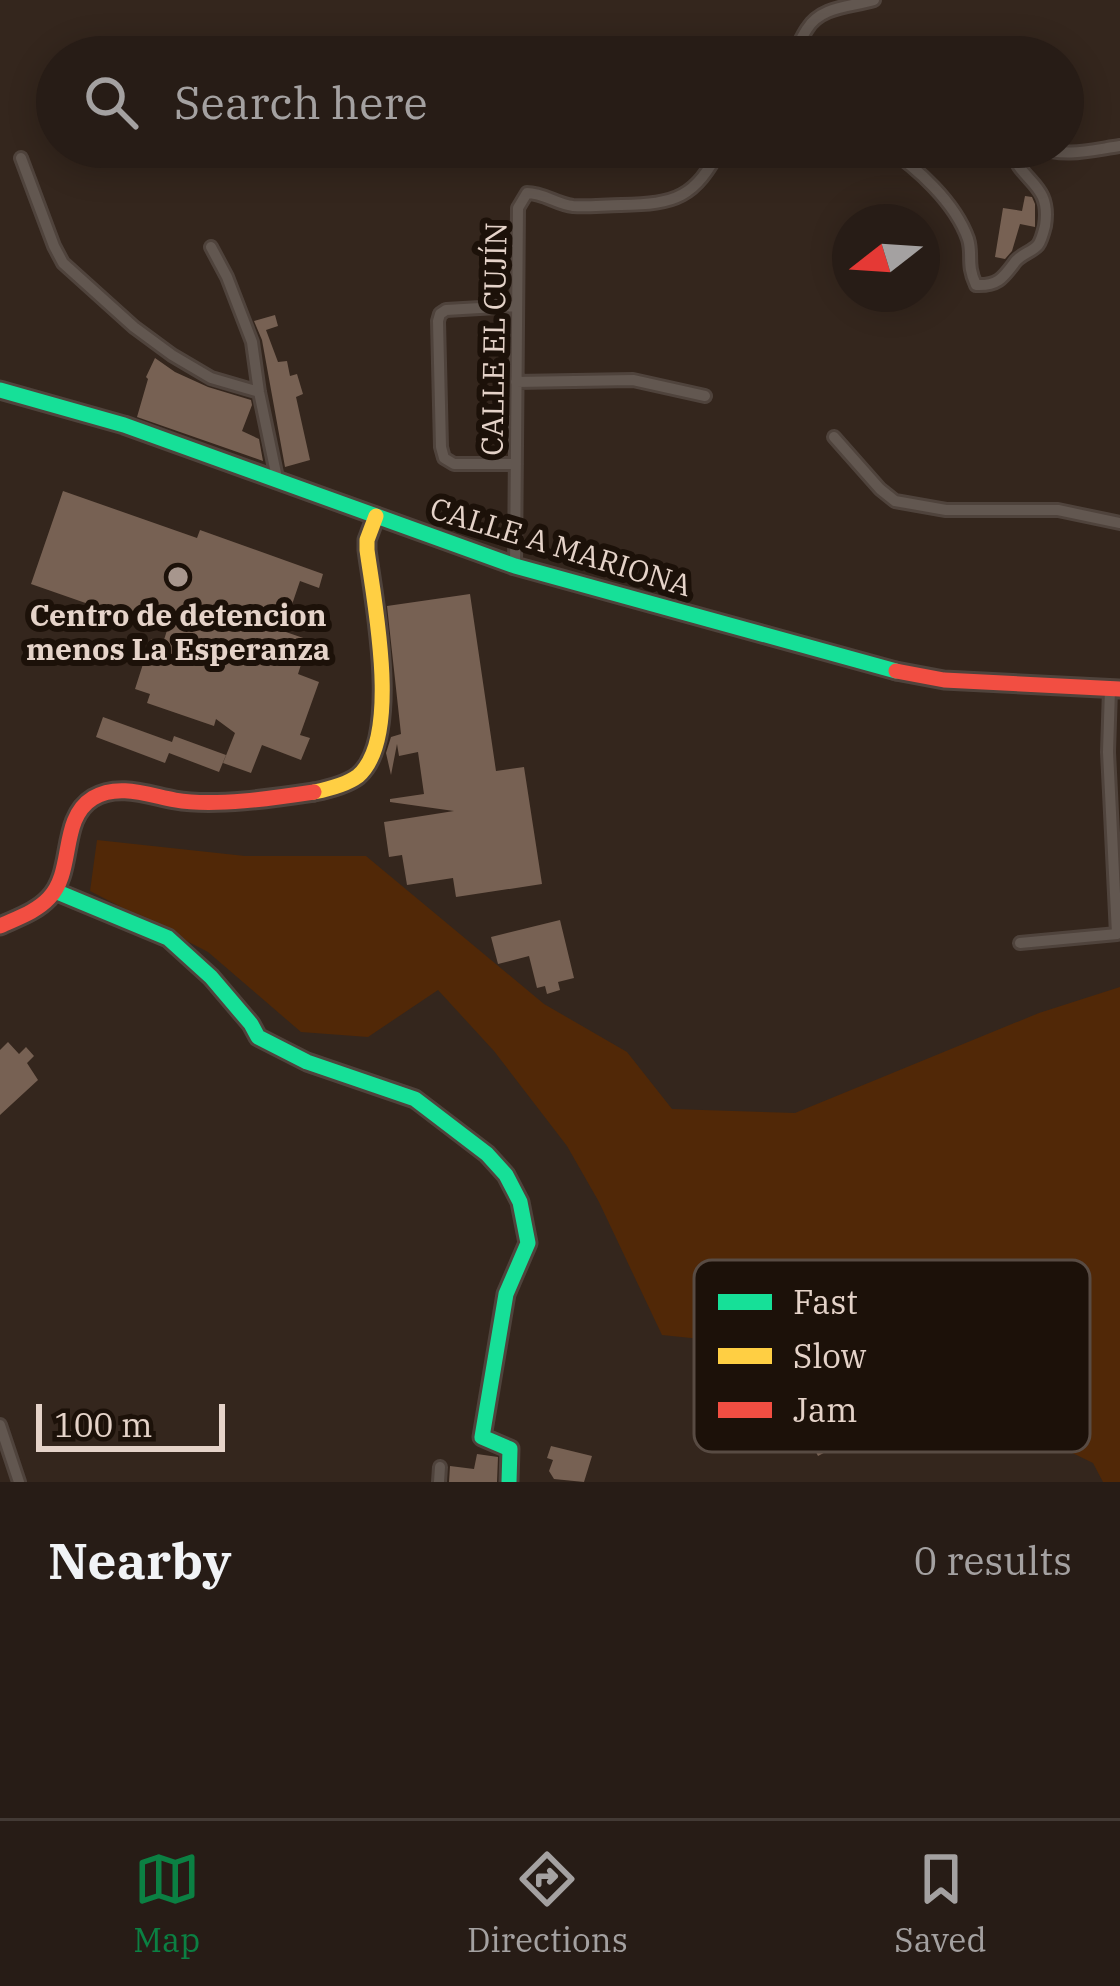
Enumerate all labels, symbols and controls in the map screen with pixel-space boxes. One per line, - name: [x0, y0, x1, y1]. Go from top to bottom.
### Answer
- search box: [36, 36, 1084, 168]
- icon: search: [78, 69, 144, 135]
- text: Search here: [174, 73, 428, 131]
- north arrow: [832, 204, 940, 312]
- street label: CALLE EL CUJÍN: [471, 222, 515, 456]
- street label: CALLE A MARIONA: [426, 488, 697, 604]
- marker: Centro de detencion menos La Esperanza: [165, 564, 191, 590]
- place label: Centro de detencion menos La Esperanza: [26, 595, 330, 668]
- legend: [694, 1260, 1090, 1452]
- text: Fast: [793, 1280, 858, 1323]
- text: Slow: [793, 1334, 867, 1377]
- text: Jam: [793, 1388, 857, 1431]
- scale bar: [36, 1398, 225, 1451]
- text: 100 m: [54, 1403, 153, 1446]
- text: Nearby: [48, 1527, 232, 1593]
- text: 0 results: [914, 1535, 1072, 1586]
- tab: Map: [133, 1846, 200, 1961]
- tab: Directions: [467, 1846, 628, 1961]
- tab: Saved: [894, 1846, 987, 1961]

